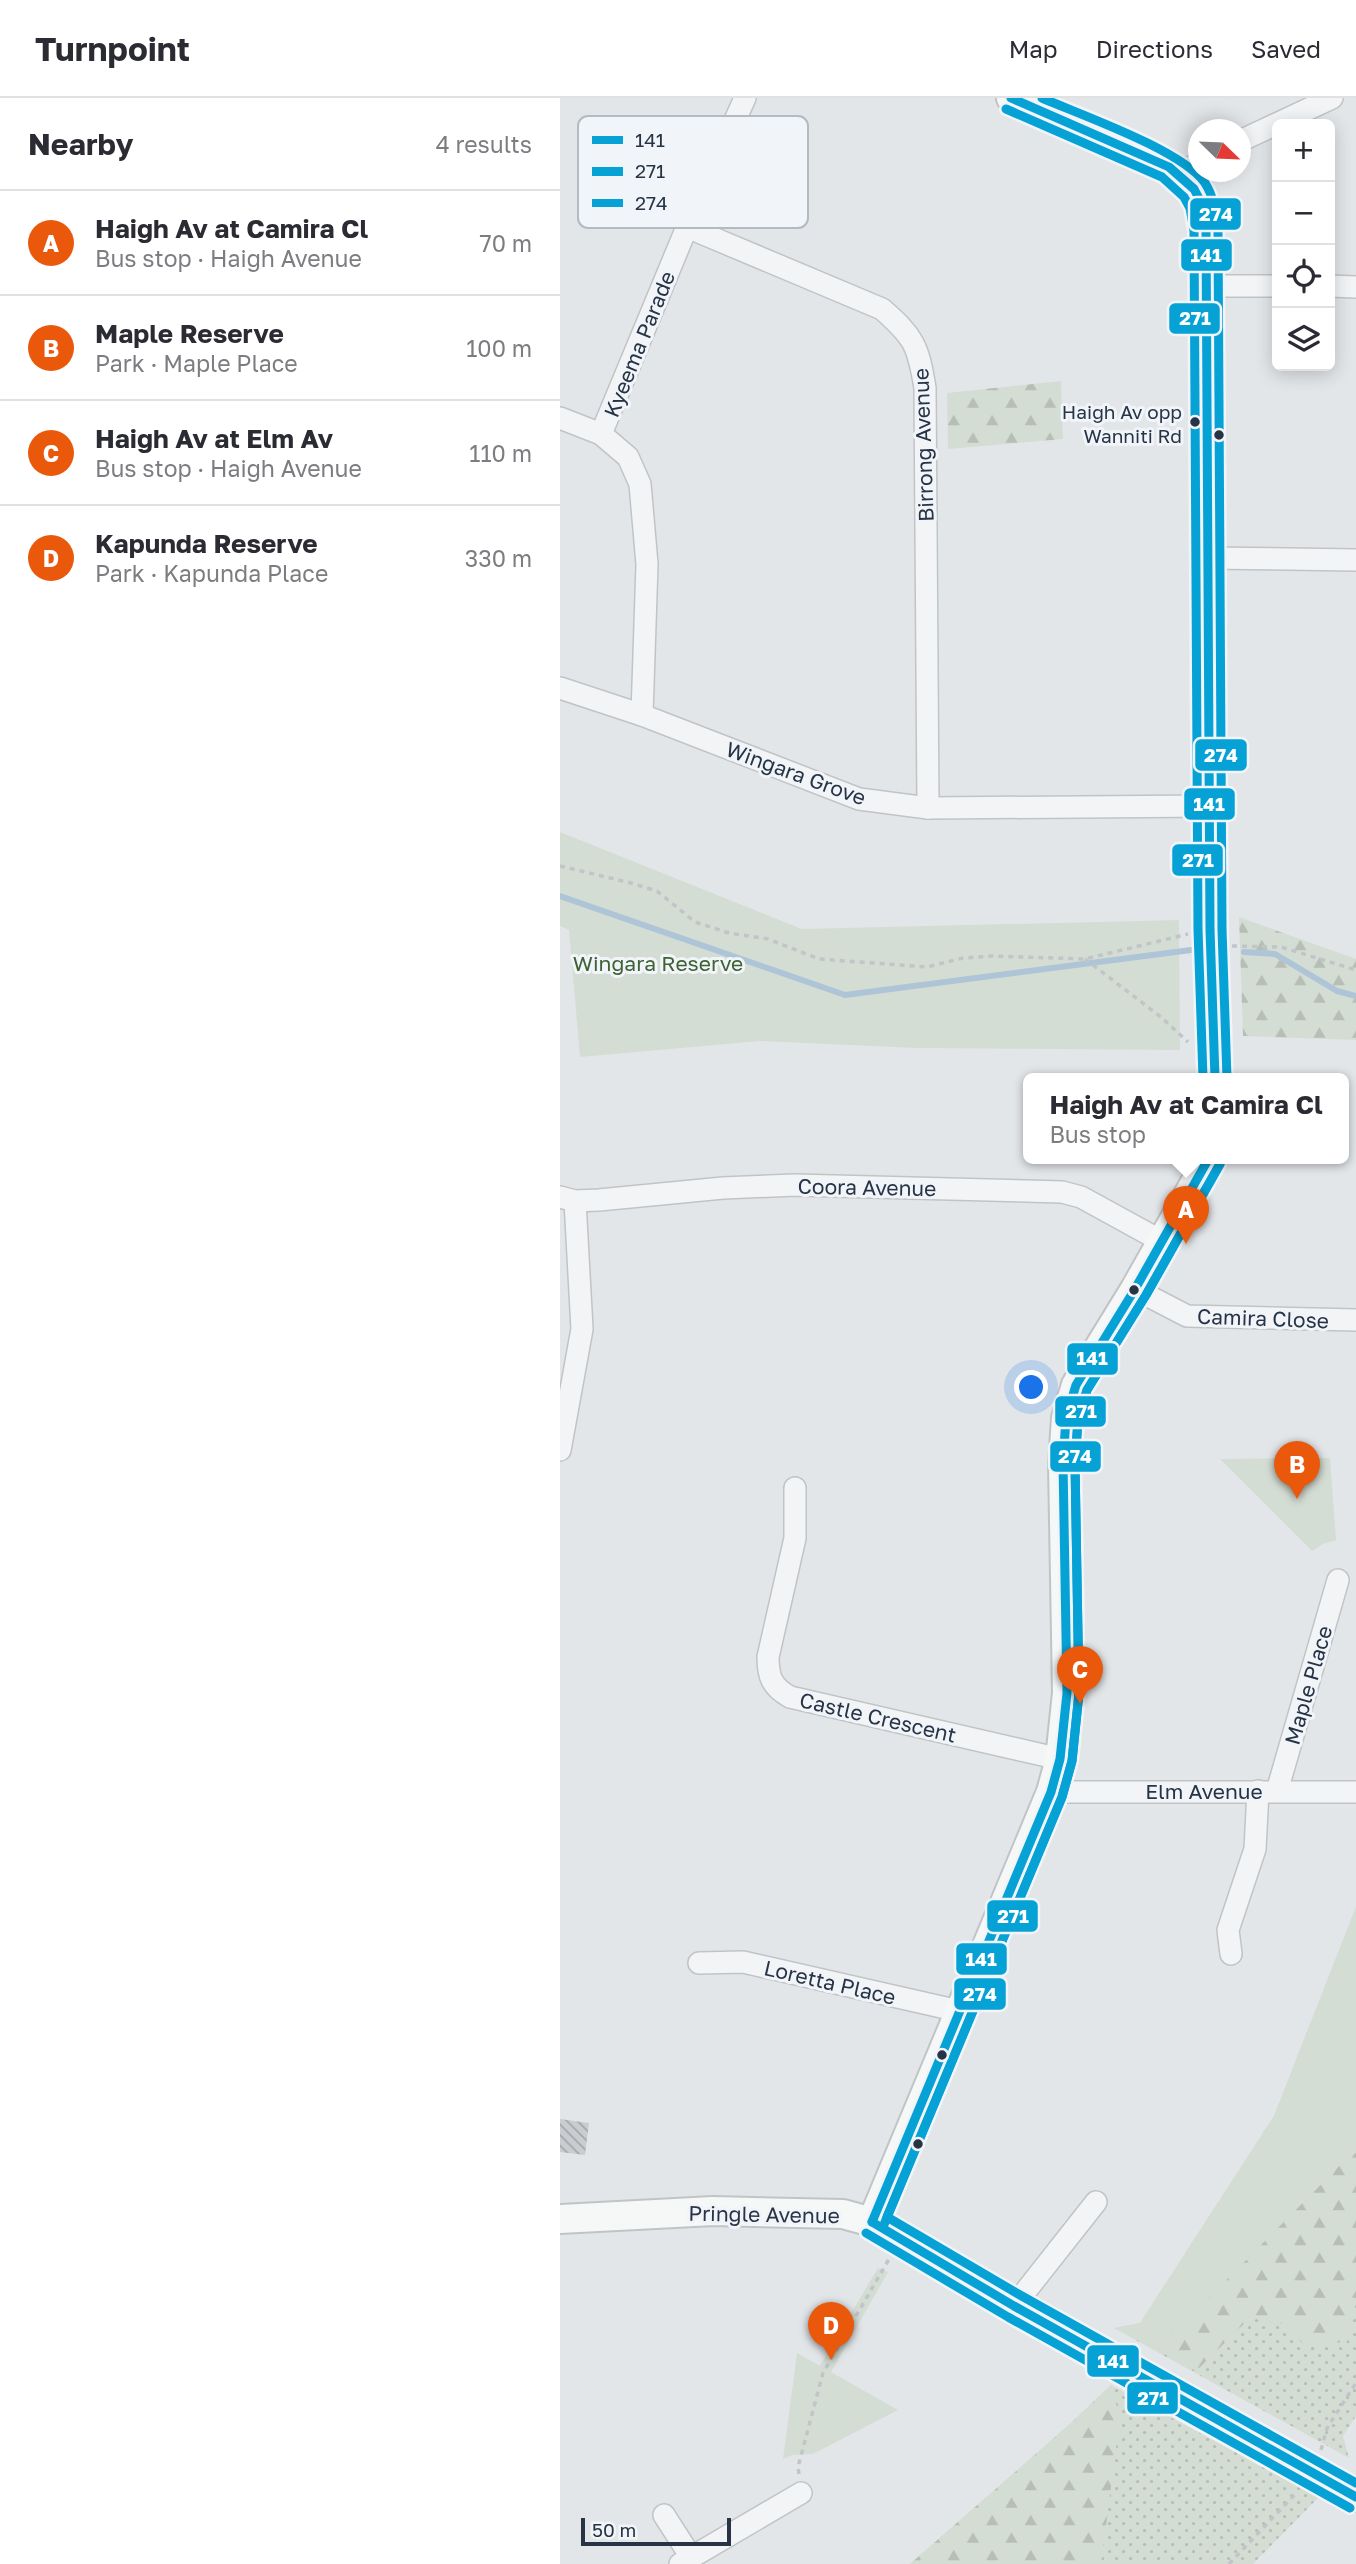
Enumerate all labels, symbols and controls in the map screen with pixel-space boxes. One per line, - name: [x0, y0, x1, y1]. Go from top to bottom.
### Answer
- text: Turnpoint: [35, 29, 190, 68]
- text: Map: [1009, 34, 1058, 63]
- text: Directions: [1096, 34, 1213, 63]
- text: Saved: [1251, 34, 1321, 63]
- legend: [578, 116, 808, 228]
- north arrow: [1188, 119, 1251, 182]
- map controls: [1272, 119, 1335, 371]
- button: +: [1272, 119, 1335, 182]
- text: Nearby: [28, 126, 133, 162]
- text: 141: [635, 128, 665, 151]
- text: 4 results: [436, 130, 532, 158]
- text: 271: [635, 159, 665, 182]
- button: −: [1272, 182, 1335, 245]
- text: 274: [635, 191, 668, 214]
- line badge: 274: [1189, 197, 1242, 231]
- text: 274: [1199, 202, 1233, 225]
- text: Haigh Av at Camira Cl: [95, 213, 368, 244]
- text: A: [43, 229, 59, 257]
- text: 70 m: [479, 229, 532, 257]
- line badge: 141: [1180, 238, 1233, 272]
- text: 141: [1190, 243, 1222, 266]
- text: Bus stop · Haigh Avenue: [95, 244, 362, 272]
- button: locate: [1272, 245, 1335, 308]
- street label: Kyeema Parade: [598, 267, 680, 421]
- line badge: 271: [1168, 302, 1221, 335]
- text: 271: [1179, 306, 1211, 329]
- button: layers: [1272, 308, 1335, 371]
- text: Maple Reserve: [95, 318, 284, 349]
- text: B: [43, 334, 59, 362]
- text: 100 m: [466, 334, 532, 362]
- text: Park · Maple Place: [95, 349, 298, 377]
- street label: Birrong Avenue: [907, 368, 939, 522]
- place label: Haigh Av opp Wanniti Rd: [1062, 400, 1182, 447]
- marker: Haigh Av opp Wanniti Rd: [1188, 415, 1202, 429]
- text: Haigh Av at Elm Av: [95, 423, 333, 454]
- unlabelled marker: [1212, 428, 1226, 442]
- text: C: [43, 439, 59, 467]
- text: 110 m: [469, 439, 532, 467]
- text: Bus stop · Haigh Avenue: [95, 454, 362, 482]
- text: Kapunda Reserve: [95, 528, 318, 559]
- text: D: [43, 544, 59, 572]
- text: 330 m: [465, 544, 532, 572]
- text: Park · Kapunda Place: [95, 559, 328, 587]
- street label: Wingara Grove: [722, 736, 870, 810]
- line badge: 274: [1194, 738, 1248, 772]
- text: 274: [1204, 743, 1238, 766]
- line badge: 141: [1183, 787, 1236, 821]
- text: 141: [1193, 792, 1225, 815]
- line badge: 271: [1171, 843, 1224, 877]
- text: 271: [1182, 848, 1214, 871]
- park label: Wingara Reserve: [573, 950, 743, 976]
- popup: [1023, 1073, 1349, 1164]
- text: Haigh Av at Camira Cl: [1049, 1089, 1323, 1120]
- text: Bus stop: [1049, 1120, 1146, 1148]
- street label: Coora Avenue: [797, 1173, 937, 1201]
- pin: A: [1163, 1186, 1209, 1244]
- unlabelled marker: [1127, 1283, 1141, 1297]
- street label: Camira Close: [1197, 1303, 1329, 1333]
- line badge: 141: [1066, 1342, 1119, 1376]
- text: 141: [1076, 1346, 1108, 1369]
- your location: [1014, 1370, 1048, 1404]
- line badge: 271: [1054, 1395, 1107, 1428]
- text: 271: [1065, 1399, 1097, 1422]
- line badge: 274: [1049, 1440, 1102, 1473]
- pin: B: [1274, 1441, 1320, 1499]
- text: 274: [1058, 1444, 1092, 1467]
- street label: Maple Place: [1279, 1622, 1337, 1748]
- pin: C: [1057, 1646, 1103, 1704]
- street label: Castle Crescent: [797, 1686, 959, 1748]
- street label: Elm Avenue: [1145, 1778, 1263, 1804]
- line badge: 271: [986, 1899, 1039, 1933]
- text: 271: [997, 1904, 1029, 1927]
- line badge: 141: [955, 1942, 1008, 1976]
- text: 141: [965, 1947, 997, 1970]
- street label: Loretta Place: [762, 1954, 898, 2010]
- line badge: 274: [953, 1977, 1007, 2011]
- text: 274: [963, 1982, 997, 2005]
- unlabelled marker: [935, 2048, 949, 2062]
- unlabelled marker: [911, 2137, 925, 2151]
- street label: Pringle Avenue: [688, 2200, 840, 2228]
- pin: D: [808, 2302, 854, 2360]
- line badge: 141: [1086, 2344, 1140, 2378]
- text: 141: [1097, 2349, 1129, 2372]
- line badge: 271: [1126, 2381, 1179, 2415]
- text: 271: [1137, 2386, 1169, 2409]
- scale bar: [581, 2515, 732, 2547]
- text: 50 m: [592, 2518, 636, 2541]

